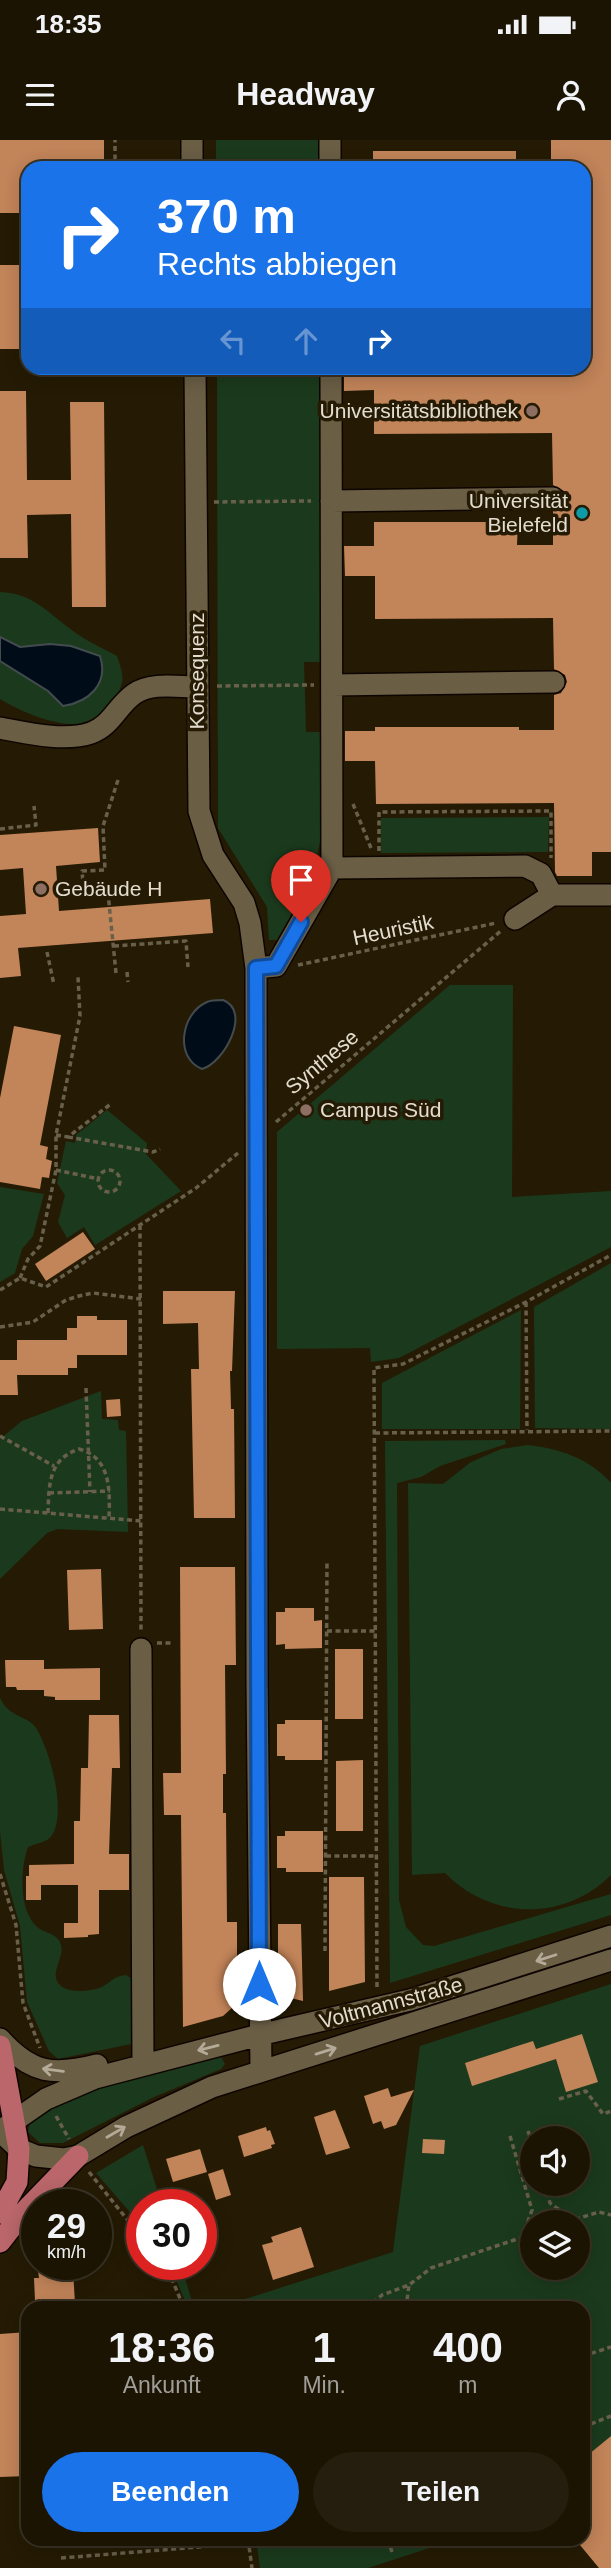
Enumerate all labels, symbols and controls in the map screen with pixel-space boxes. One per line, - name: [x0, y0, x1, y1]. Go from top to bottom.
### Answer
- text: 18:35: [35, 9, 102, 39]
- icon: menu: [21, 76, 59, 114]
- text: Headway: [236, 76, 375, 112]
- icon: person: [552, 76, 590, 114]
- icon: right: [42, 189, 133, 280]
- text: 370 m: [157, 189, 296, 243]
- text: Rechts abbiegen: [157, 246, 397, 282]
- icon: left: [214, 322, 252, 360]
- icon: ahead: [287, 322, 325, 360]
- icon: right: [360, 322, 398, 360]
- place label: Universitätsbibliothek: [320, 399, 518, 422]
- marker: Universitätsbibliothek: [524, 403, 540, 419]
- place label: Universität Bielefeld: [469, 489, 568, 536]
- marker: Universität Bielefeld: [574, 505, 590, 521]
- street label: Konsequenz: [185, 613, 208, 729]
- pin: [271, 850, 331, 922]
- icon: arrive: [282, 861, 320, 899]
- place label: Gebäude H: [55, 877, 162, 900]
- marker: Gebäude H: [33, 881, 49, 897]
- street label: Heuristik: [351, 910, 436, 949]
- street label: Synthese: [281, 1025, 363, 1099]
- place label: Campus Süd: [320, 1098, 441, 1121]
- marker: Campus Süd: [298, 1102, 314, 1118]
- position arrow: [222, 1947, 296, 2021]
- one-way arrow: [535, 1952, 557, 1965]
- street label: Voltmannstraße: [317, 1972, 465, 2033]
- one-way arrow: [197, 2042, 220, 2055]
- one-way arrow: [315, 2043, 337, 2056]
- one-way arrow: [42, 2064, 65, 2077]
- one-way arrow: [105, 2125, 126, 2138]
- map controls: [520, 2126, 590, 2280]
- button: sound: [520, 2126, 590, 2196]
- speed limit sign: 30: [126, 2189, 217, 2280]
- text: 29: [47, 2206, 86, 2245]
- button: layers: [520, 2210, 590, 2280]
- text: km/h: [47, 2242, 86, 2262]
- text: 18:36: [108, 2324, 215, 2371]
- text: 1: [312, 2324, 336, 2371]
- text: 400: [433, 2324, 503, 2371]
- text: Ankunft: [123, 2372, 201, 2398]
- text: Min.: [302, 2372, 346, 2398]
- text: m: [458, 2372, 478, 2398]
- button: Beenden: [42, 2452, 299, 2532]
- button: Teilen: [313, 2452, 569, 2532]

